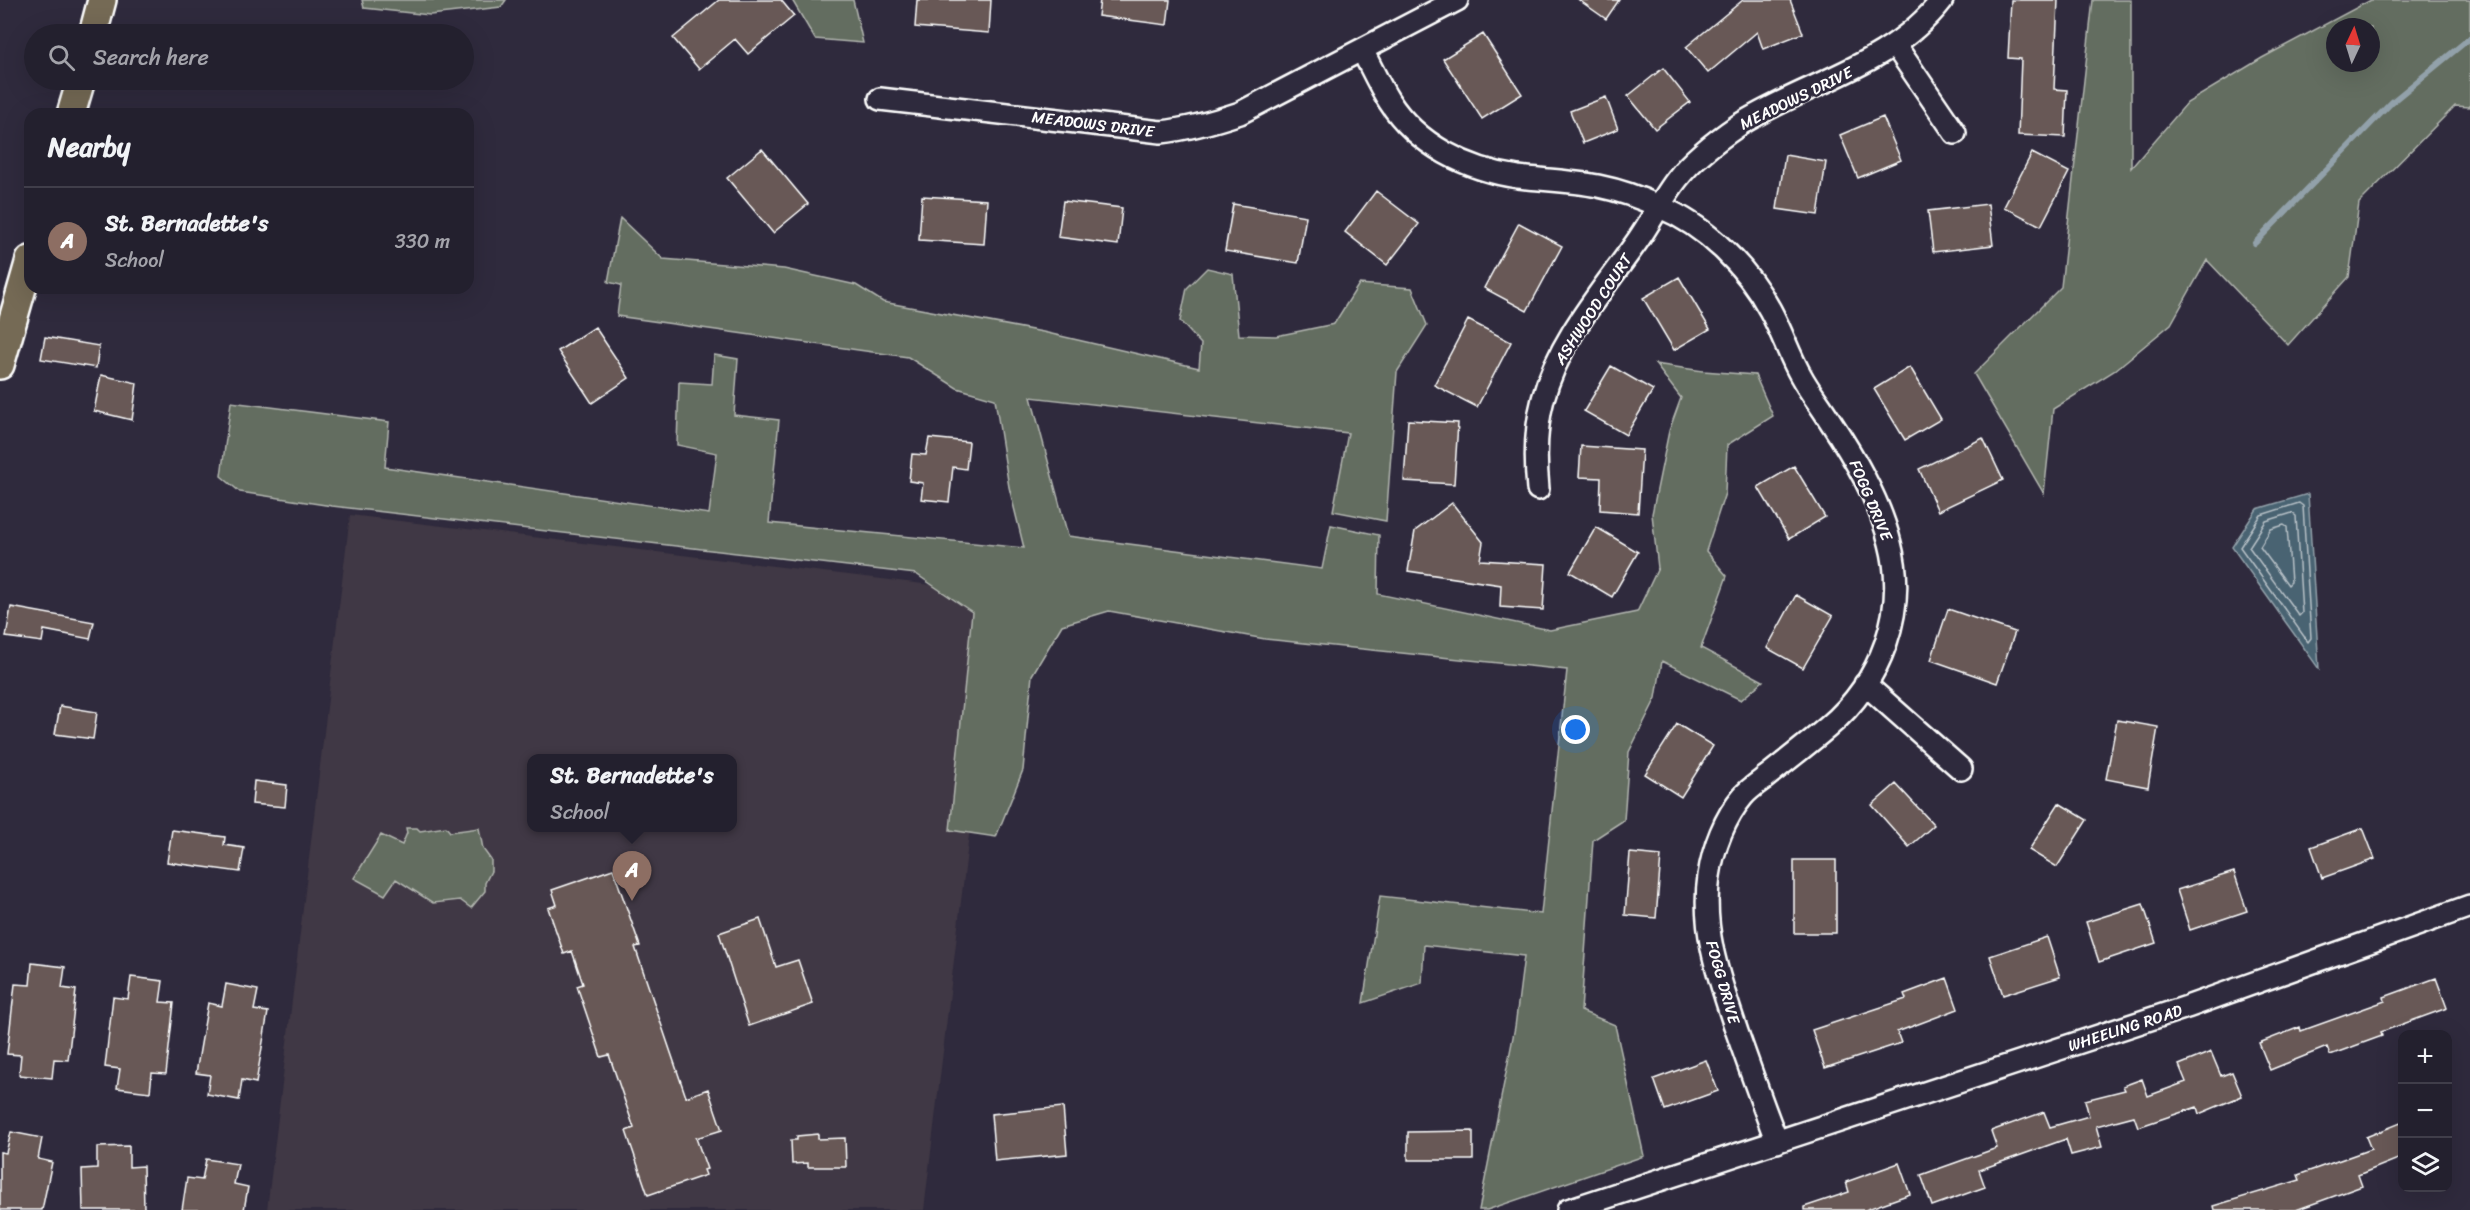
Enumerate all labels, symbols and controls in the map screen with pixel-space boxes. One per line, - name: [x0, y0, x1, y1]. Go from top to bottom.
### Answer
- north arrow: [2326, 18, 2380, 72]
- search box: [24, 24, 474, 90]
- text: Search here: [93, 38, 209, 77]
- icon: search: [45, 41, 78, 74]
- street label: MEADOWS DRIVE: [1734, 57, 1859, 138]
- street label: MEADOWS DRIVE: [1030, 102, 1157, 146]
- text: Nearby: [48, 124, 130, 170]
- text: St. Bernadette's: [105, 204, 268, 243]
- text: A: [61, 224, 74, 259]
- text: 330 m: [395, 224, 450, 259]
- text: School: [105, 243, 164, 278]
- street label: ASHWOOD COURT: [1545, 246, 1641, 372]
- street label: FOGG DRIVE: [1841, 455, 1902, 546]
- your location: [1561, 715, 1590, 744]
- popup: [527, 754, 737, 832]
- text: St. Bernadette's: [550, 756, 714, 795]
- text: School: [550, 795, 609, 830]
- pin: A: [612, 852, 652, 901]
- street label: FOGG DRIVE: [1697, 937, 1749, 1028]
- street label: WHEELING ROAD: [2064, 996, 2186, 1060]
- map controls: [2398, 1030, 2452, 1192]
- button: +: [2398, 1030, 2452, 1084]
- button: −: [2398, 1084, 2452, 1138]
- button: layers: [2398, 1138, 2452, 1192]

